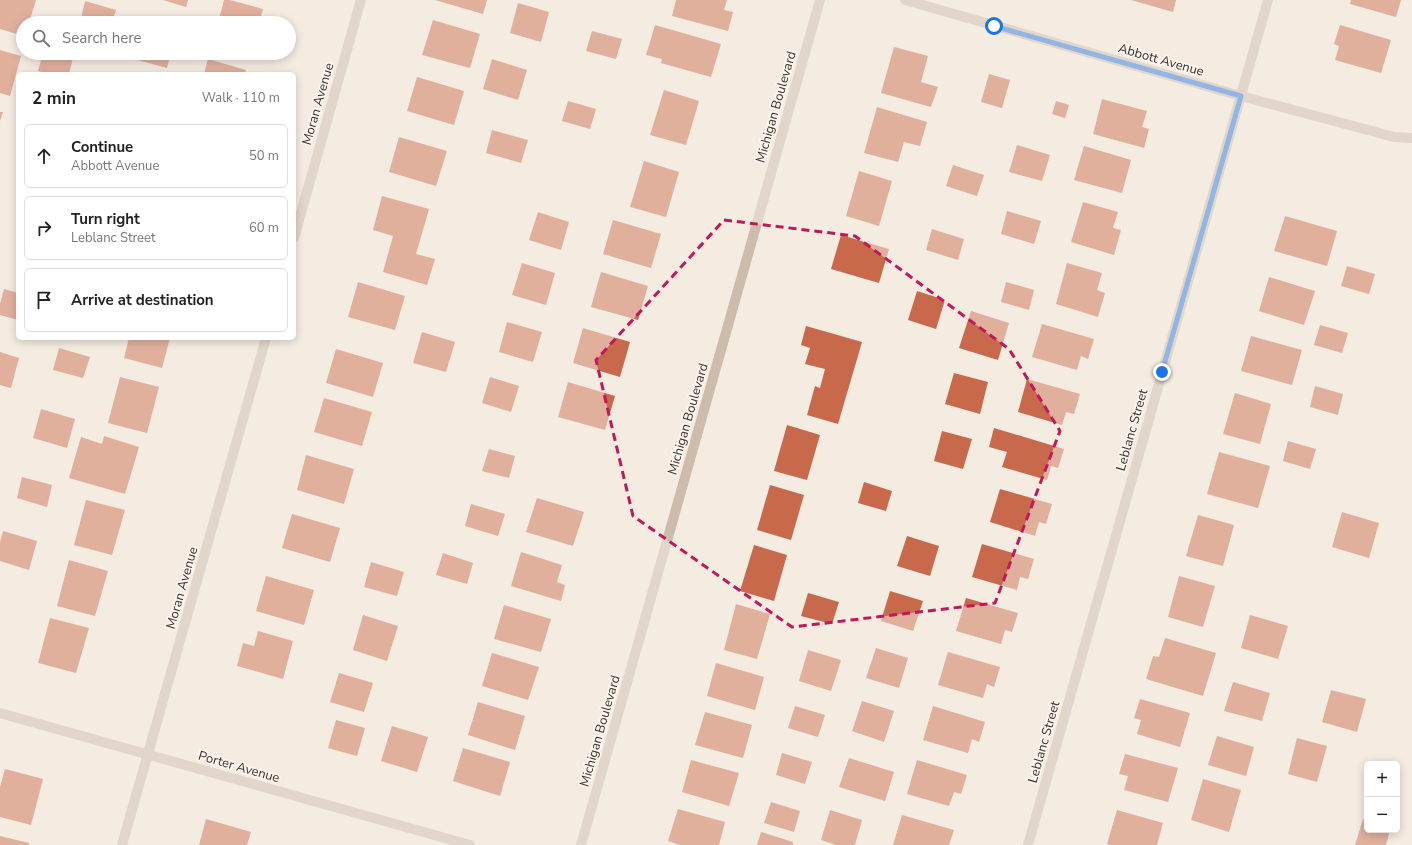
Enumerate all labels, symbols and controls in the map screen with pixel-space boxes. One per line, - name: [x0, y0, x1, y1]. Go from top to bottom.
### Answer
- search box: [16, 16, 296, 60]
- route start: [985, 17, 1003, 35]
- icon: search: [30, 27, 52, 49]
- text: Search here: [62, 28, 142, 48]
- street label: Abbott Avenue: [1116, 39, 1206, 81]
- street label: Michigan Boulevard: [751, 49, 801, 165]
- street label: Moran Avenue: [298, 61, 338, 147]
- text: 2 min: [32, 87, 76, 110]
- text: Walk · 110 m: [202, 89, 280, 107]
- text: Continue: [71, 137, 133, 157]
- icon: ahead: [33, 145, 55, 167]
- text: 50 m: [249, 147, 279, 165]
- text: Abbott Avenue: [71, 157, 159, 175]
- text: Turn right: [71, 209, 140, 229]
- icon: right: [33, 217, 55, 239]
- text: 60 m: [249, 219, 279, 237]
- text: Leblanc Street: [71, 229, 155, 247]
- icon: arrive: [33, 289, 55, 311]
- text: Arrive at destination: [71, 290, 214, 310]
- street label: Michigan Boulevard: [663, 361, 713, 477]
- route end: [1153, 363, 1171, 381]
- street label: Leblanc Street: [1112, 387, 1152, 473]
- street label: Moran Avenue: [162, 545, 202, 631]
- street label: Michigan Boulevard: [575, 673, 625, 789]
- street label: Leblanc Street: [1024, 699, 1064, 785]
- street label: Porter Avenue: [196, 747, 282, 787]
- map controls: [1364, 761, 1400, 833]
- button: +: [1364, 761, 1400, 797]
- button: −: [1364, 797, 1400, 833]

